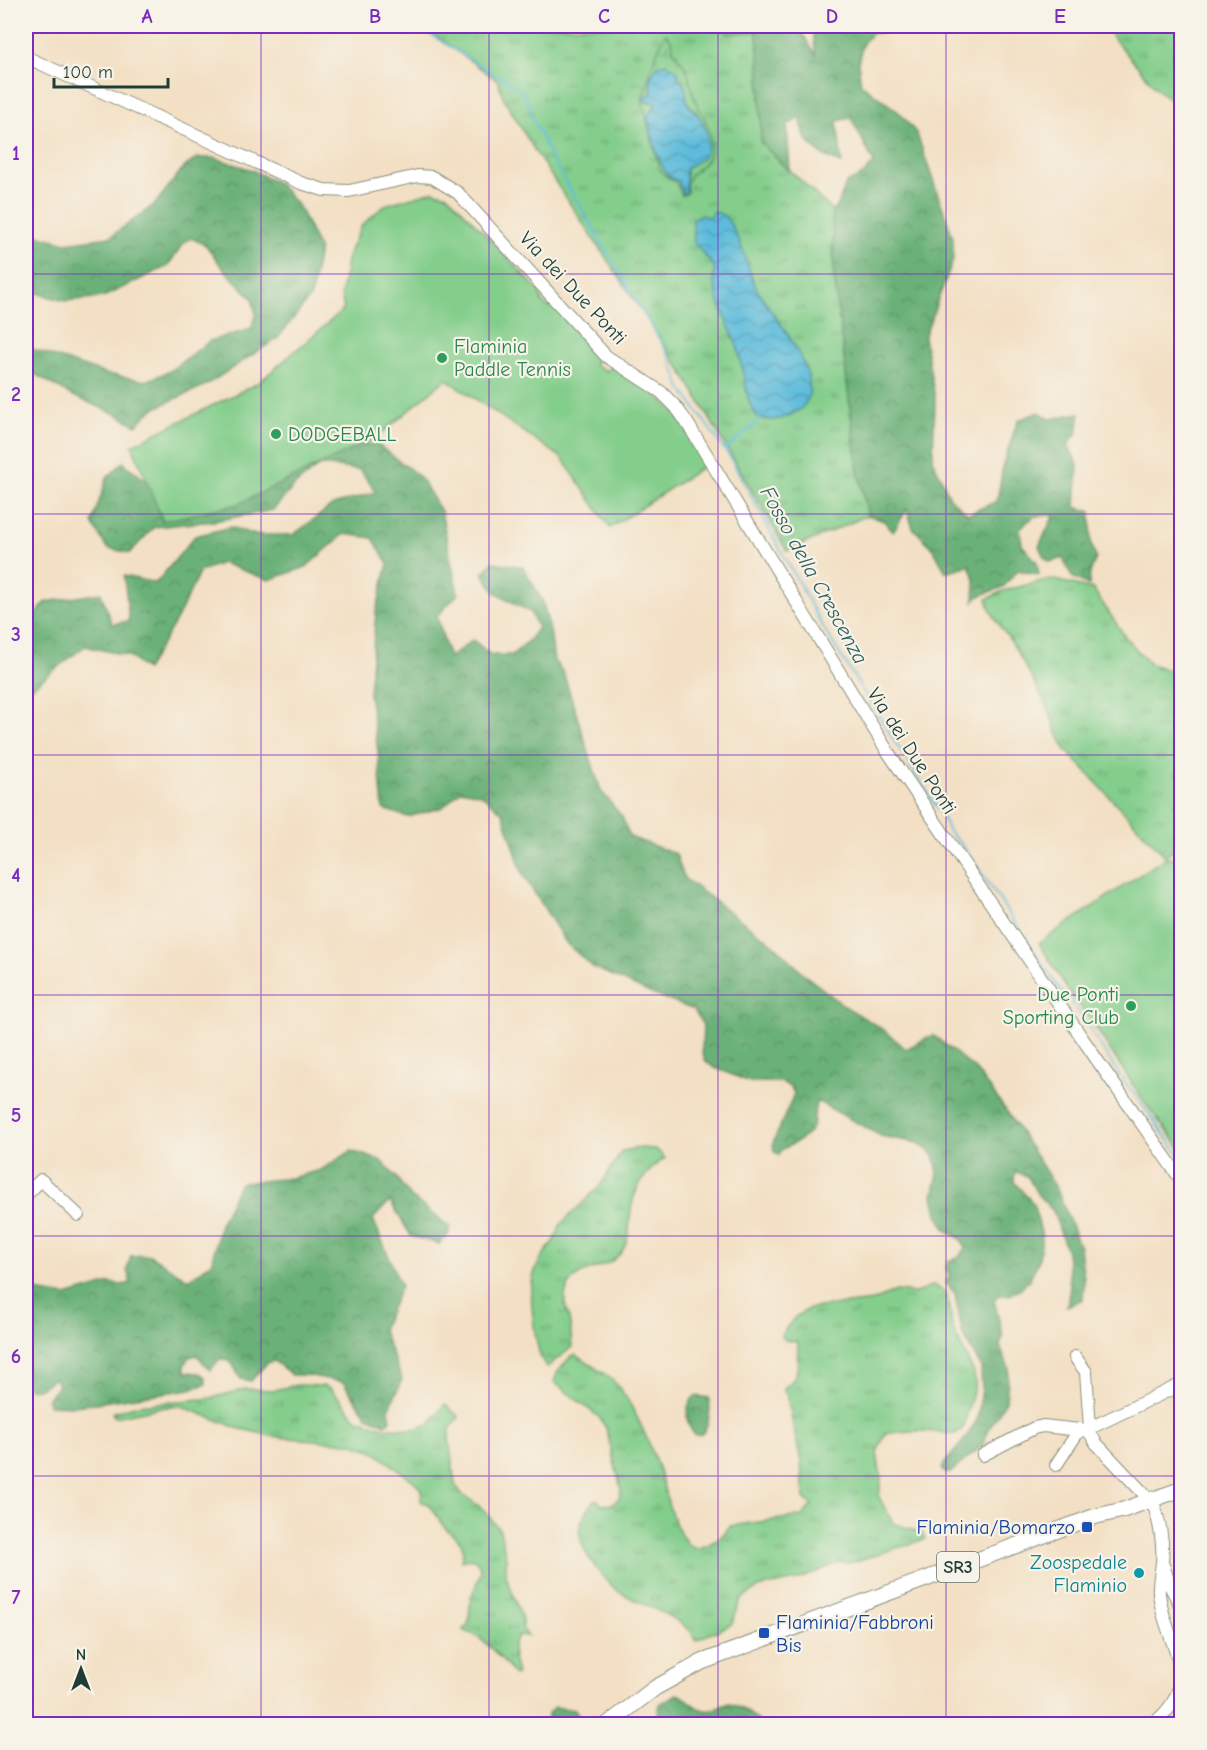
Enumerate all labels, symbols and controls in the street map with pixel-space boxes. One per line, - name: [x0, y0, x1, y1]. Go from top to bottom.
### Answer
- text: A: [141, 5, 153, 28]
- text: B: [369, 5, 381, 28]
- text: C: [598, 5, 610, 28]
- text: D: [826, 5, 838, 28]
- text: E: [1054, 5, 1066, 28]
- scale bar: [54, 51, 168, 89]
- text: 100 m: [63, 62, 113, 83]
- text: 1: [12, 142, 20, 165]
- street label: Via dei Due Ponti: [515, 227, 631, 349]
- place label: Flaminia Paddle Tennis: [454, 335, 571, 381]
- marker: Flaminia Paddle Tennis: [435, 351, 449, 365]
- text: 2: [11, 383, 21, 406]
- place label: DODGEBALL: [288, 423, 396, 446]
- marker: DODGEBALL: [269, 427, 283, 441]
- water label: Fosso della Crescenza: [755, 482, 873, 668]
- text: 3: [11, 623, 21, 646]
- street label: Via dei Due Ponti: [863, 684, 961, 818]
- text: 4: [11, 864, 21, 887]
- place label: Due Ponti Sporting Club: [1003, 983, 1119, 1029]
- marker: Due Ponti Sporting Club: [1124, 999, 1138, 1013]
- text: 5: [11, 1104, 21, 1127]
- text: 6: [11, 1345, 21, 1368]
- place label: Flaminia/Bomarzo: [916, 1516, 1075, 1539]
- marker: Flaminia/Bomarzo: [1080, 1520, 1094, 1534]
- place label: Zoospedale Flaminio: [1030, 1551, 1127, 1597]
- road number: SR3: [937, 1552, 979, 1582]
- marker: Zoospedale Flaminio: [1132, 1566, 1146, 1580]
- text: 7: [12, 1586, 21, 1609]
- place label: Flaminia/Fabbroni Bis: [776, 1611, 934, 1657]
- marker: Flaminia/Fabbroni Bis: [757, 1626, 771, 1640]
- north arrow: [51, 1639, 111, 1699]
- text: N: [76, 1646, 86, 1664]

